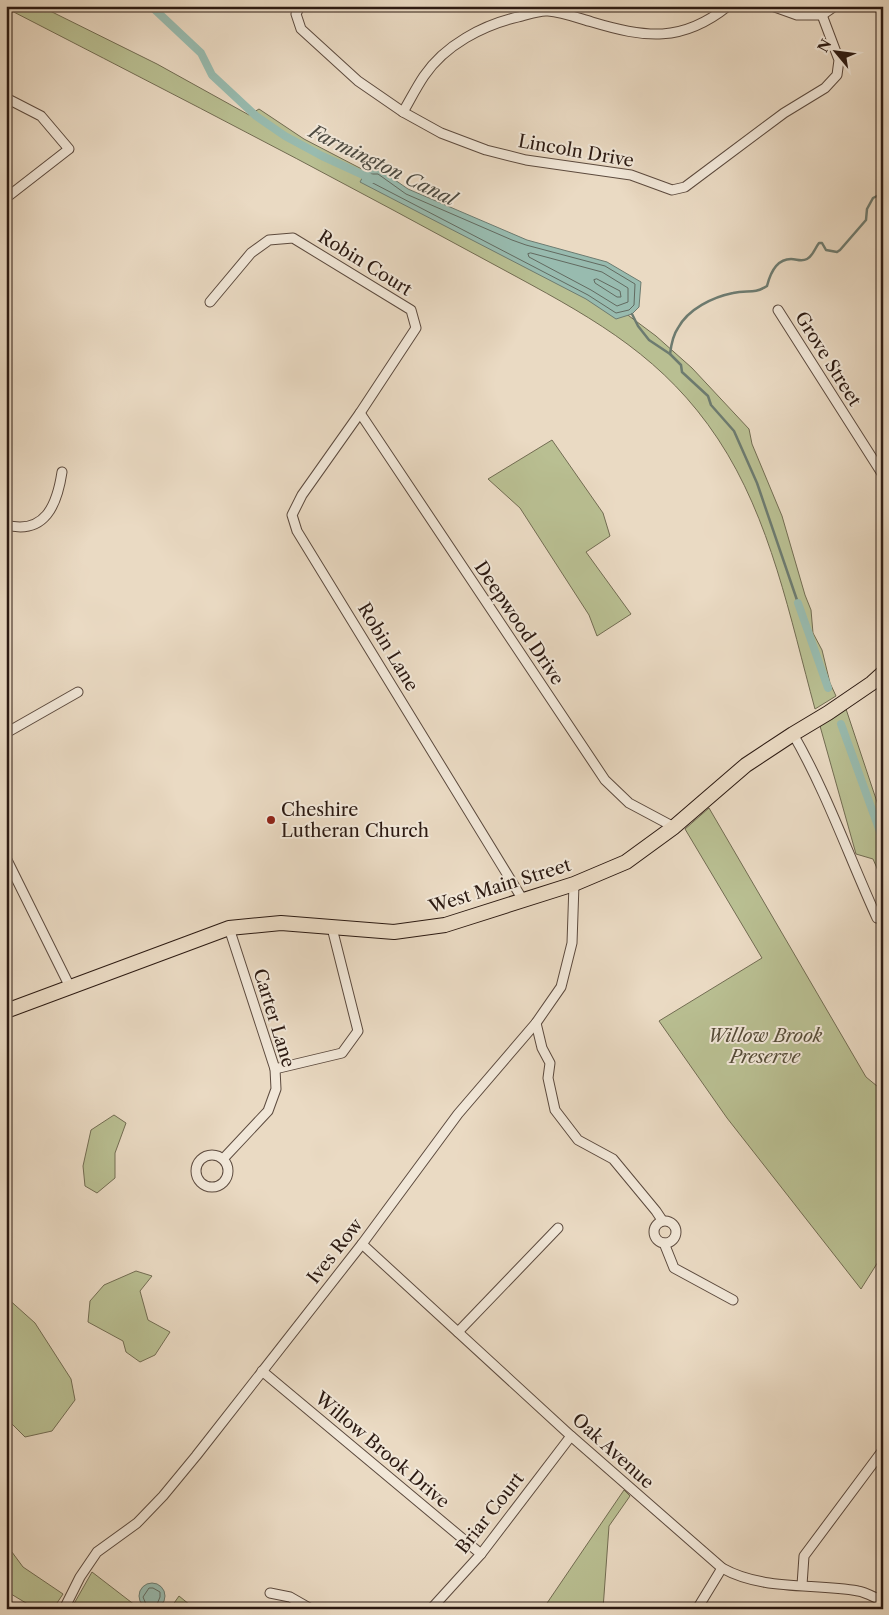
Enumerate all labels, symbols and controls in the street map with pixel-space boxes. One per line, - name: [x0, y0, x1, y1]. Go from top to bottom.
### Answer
- north arrow: [812, 28, 862, 78]
- text: N: [814, 36, 835, 55]
- water label: Farmington Canal: [304, 119, 462, 212]
- street label: Lincoln Drive: [516, 130, 636, 172]
- street label: Robin Court: [314, 225, 416, 301]
- street label: Grove Street: [790, 308, 866, 411]
- street label: Deepwood Drive: [469, 557, 569, 689]
- street label: Robin Lane: [353, 599, 423, 695]
- place label: Cheshire Lutheran Church: [281, 799, 429, 842]
- marker: Cheshire Lutheran Church: [265, 814, 277, 826]
- street label: West Main Street: [425, 854, 574, 918]
- street label: Carter Lane: [249, 966, 299, 1070]
- park label: Willow Brook Preserve: [708, 1025, 823, 1068]
- street label: Ives Row: [303, 1213, 368, 1288]
- street label: Willow Brook Drive: [309, 1387, 454, 1513]
- street label: Oak Avenue: [568, 1409, 658, 1493]
- street label: Briar Court: [451, 1467, 529, 1558]

